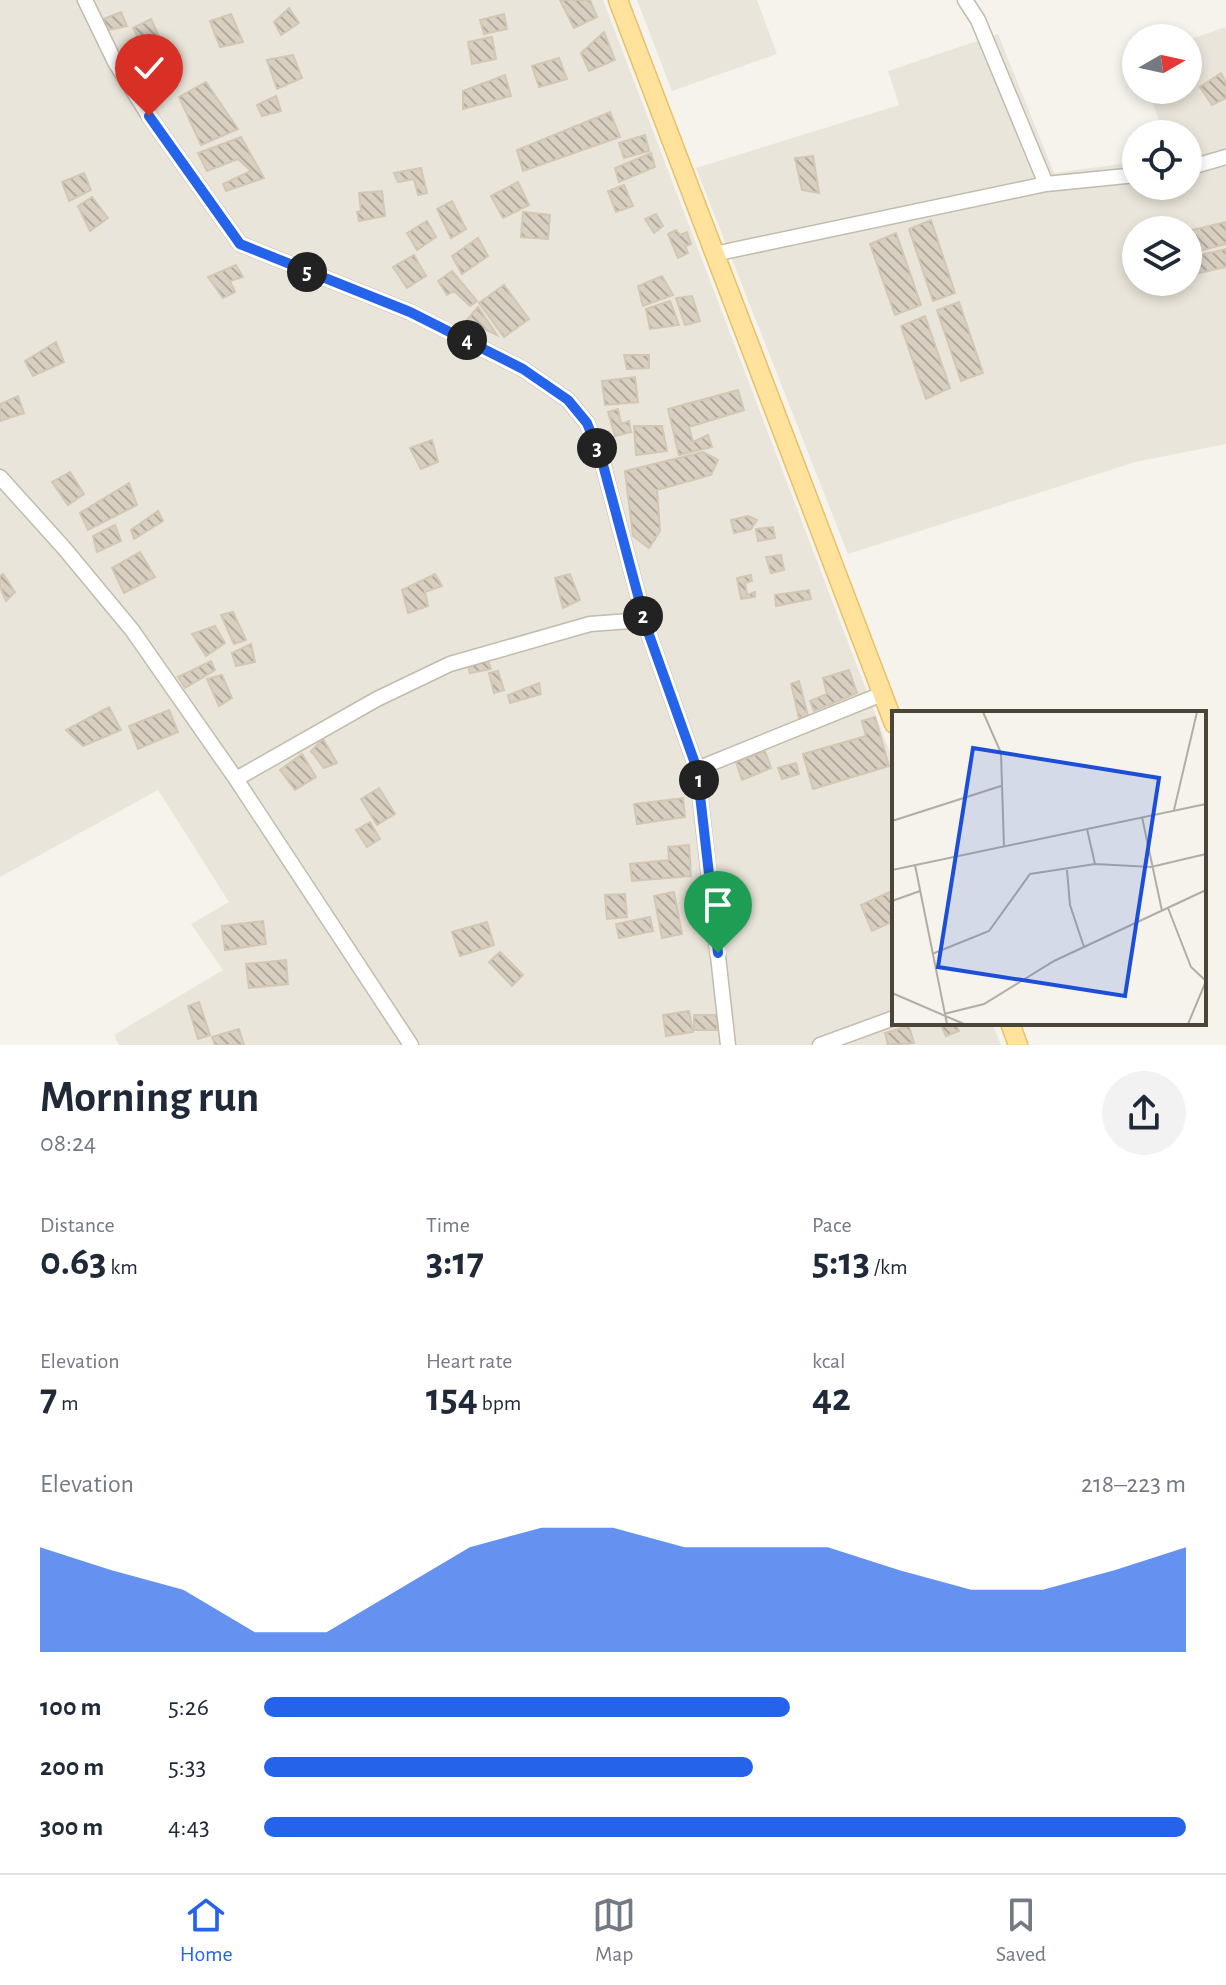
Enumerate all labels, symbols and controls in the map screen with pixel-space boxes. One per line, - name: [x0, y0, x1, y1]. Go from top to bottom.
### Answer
- north arrow: [1122, 24, 1202, 104]
- map controls: [1122, 24, 1202, 296]
- pin: [115, 34, 183, 116]
- icon: check: [127, 46, 171, 90]
- button: locate: [1122, 120, 1202, 200]
- button: layers: [1122, 216, 1202, 296]
- pin: 5: [287, 252, 327, 292]
- text: 5: [302, 261, 312, 283]
- pin: 4: [447, 320, 487, 360]
- text: 4: [461, 329, 473, 351]
- pin: 3: [577, 428, 617, 468]
- text: 3: [592, 437, 602, 459]
- pin: 2: [623, 596, 663, 636]
- text: 2: [638, 605, 648, 627]
- inset map: [892, 711, 1206, 1025]
- pin: 1: [679, 760, 719, 800]
- text: 1: [695, 769, 703, 791]
- pin: [684, 871, 752, 953]
- icon: arrive: [696, 883, 740, 927]
- button: share: [1102, 1071, 1186, 1155]
- text: Morning run: [40, 1076, 259, 1120]
- text: 08:24: [40, 1130, 96, 1156]
- text: Distance: [40, 1214, 115, 1236]
- text: Time: [426, 1214, 470, 1236]
- text: Pace: [812, 1214, 852, 1236]
- text: 0.63: [40, 1242, 107, 1282]
- text: 3:17: [426, 1242, 484, 1282]
- text: 5:13: [812, 1242, 870, 1282]
- text: km: [107, 1256, 138, 1278]
- text: /km: [870, 1256, 908, 1278]
- text: Elevation: [40, 1350, 120, 1372]
- text: Heart rate: [426, 1350, 512, 1372]
- text: kcal: [812, 1350, 846, 1372]
- text: 7: [40, 1378, 57, 1418]
- text: 154: [426, 1378, 478, 1418]
- text: 42: [812, 1378, 851, 1418]
- text: m: [57, 1392, 79, 1414]
- text: bpm: [478, 1392, 521, 1414]
- text: Elevation: [40, 1471, 134, 1497]
- text: 218–223 m: [1081, 1471, 1186, 1497]
- text: 100 m: [40, 1694, 101, 1720]
- text: 5:26: [168, 1694, 209, 1720]
- text: 200 m: [40, 1754, 104, 1780]
- text: 5:33: [168, 1754, 206, 1780]
- text: 300 m: [40, 1814, 103, 1840]
- text: 4:43: [168, 1814, 210, 1840]
- tab: Home: [180, 1893, 233, 1967]
- tab: Map: [592, 1893, 636, 1967]
- tab: Saved: [996, 1893, 1046, 1967]

